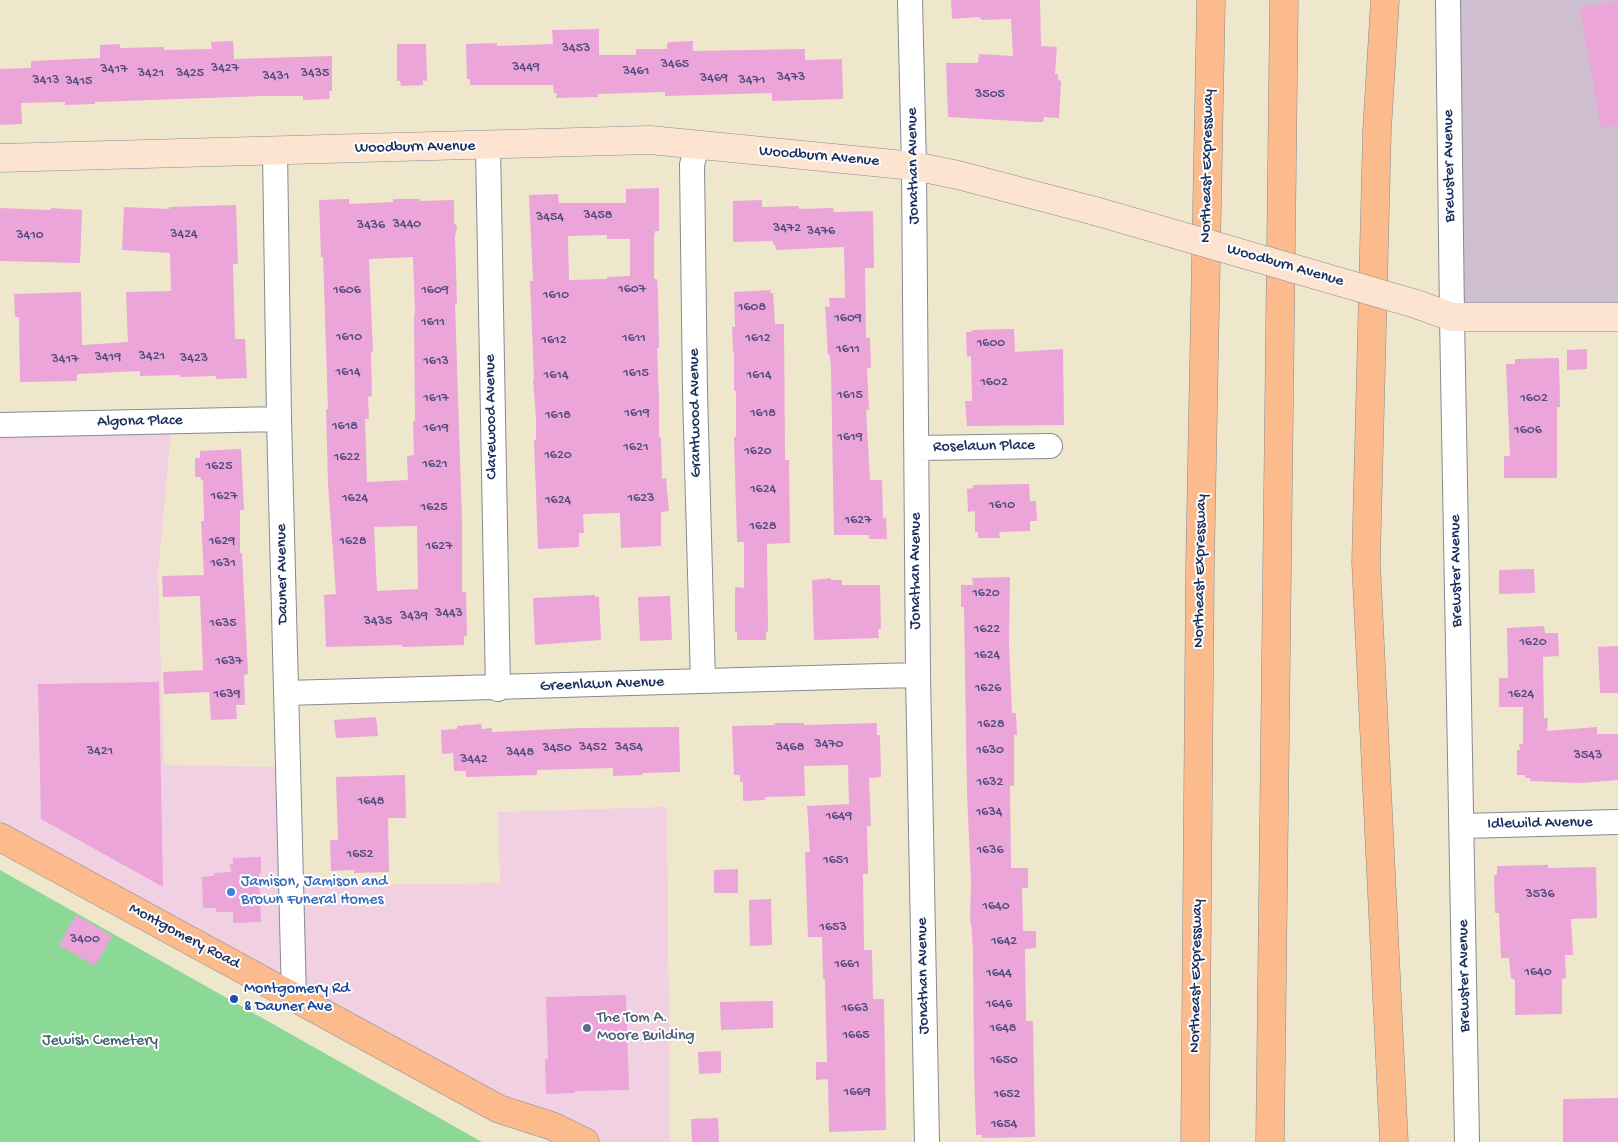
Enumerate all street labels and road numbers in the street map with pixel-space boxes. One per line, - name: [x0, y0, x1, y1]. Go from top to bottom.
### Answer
- street label: Northeast Expressway: [1197, 89, 1219, 243]
- street label: Jonathan Avenue: [903, 107, 925, 225]
- street label: Brewster Avenue: [1439, 109, 1461, 223]
- street label: Woodburn Avenue: [354, 137, 476, 159]
- street label: Woodburn Avenue: [758, 142, 880, 172]
- street label: Woodburn Avenue: [1224, 240, 1346, 292]
- street label: Grantwood Avenue: [685, 348, 707, 478]
- street label: Clarewood Avenue: [481, 354, 503, 480]
- street label: Algona Place: [97, 412, 183, 432]
- street label: Roselawn Place: [933, 437, 1035, 457]
- street label: Northeast Expressway: [1190, 494, 1212, 648]
- street label: Jonathan Avenue: [907, 513, 927, 629]
- street label: Brewster Avenue: [1446, 514, 1468, 628]
- street label: Dauner Avenue: [273, 524, 293, 624]
- street label: Greenlawn Avenue: [540, 673, 664, 697]
- street label: Idlewild Avenue: [1487, 813, 1593, 835]
- street label: Northeast Expressway: [1186, 899, 1208, 1053]
- street label: Montgomery Road: [125, 900, 243, 974]
- street label: Jonathan Avenue: [913, 917, 935, 1035]
- street label: Brewster Avenue: [1454, 919, 1476, 1033]

